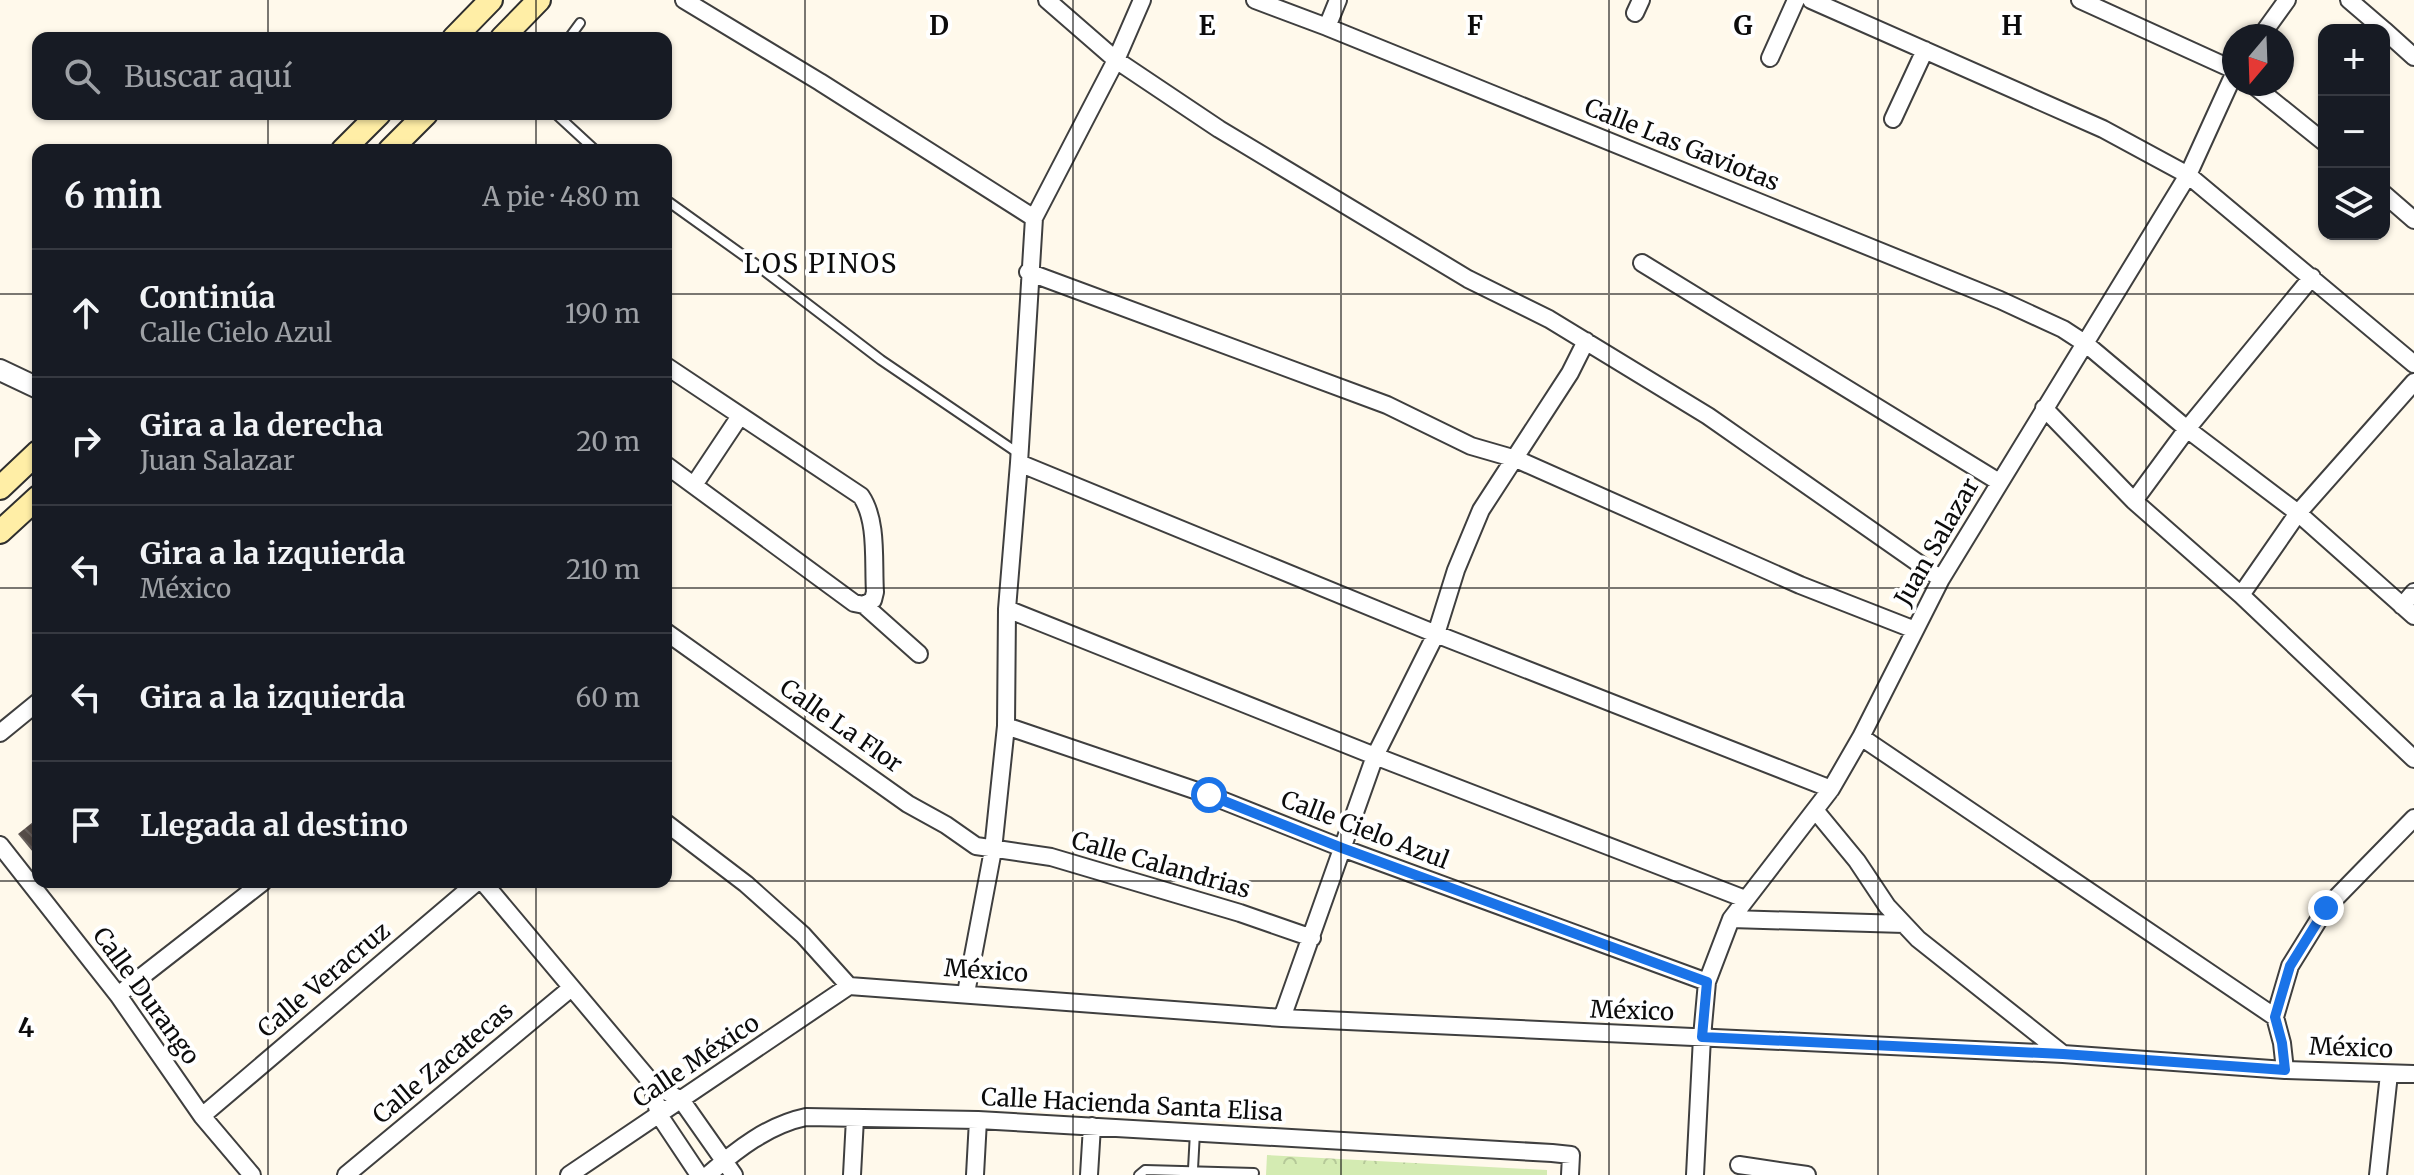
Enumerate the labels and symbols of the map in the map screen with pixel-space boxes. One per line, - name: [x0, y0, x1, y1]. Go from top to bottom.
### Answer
- text: D: [929, 9, 949, 42]
- text: E: [1199, 9, 1216, 42]
- text: F: [1467, 9, 1483, 42]
- text: G: [1734, 9, 1753, 42]
- text: H: [2001, 9, 2023, 42]
- north arrow: [2222, 24, 2294, 96]
- street label: Calle Las Gaviotas: [1580, 91, 1784, 198]
- district label: LOS PINOS: [744, 247, 898, 280]
- street label: Juan Salazar: [1887, 472, 1986, 612]
- street label: Calle La Flor: [774, 672, 909, 779]
- route start: [1191, 777, 1227, 813]
- street label: Calle Cielo Azul: [1277, 783, 1454, 876]
- street label: Calle Calandrias: [1068, 824, 1254, 905]
- route end: [2308, 890, 2344, 926]
- street label: Calle Veracruz: [251, 915, 396, 1044]
- street label: Calle Durango: [86, 921, 207, 1071]
- street label: México: [943, 952, 1029, 989]
- street label: México: [1589, 994, 1675, 1027]
- street label: Calle Zacatecas: [366, 995, 519, 1130]
- street label: Calle México: [627, 1007, 765, 1114]
- text: 4: [18, 1011, 35, 1044]
- street label: México: [2308, 1031, 2394, 1064]
- street label: Calle Hacienda Santa Elisa: [980, 1081, 1284, 1128]

